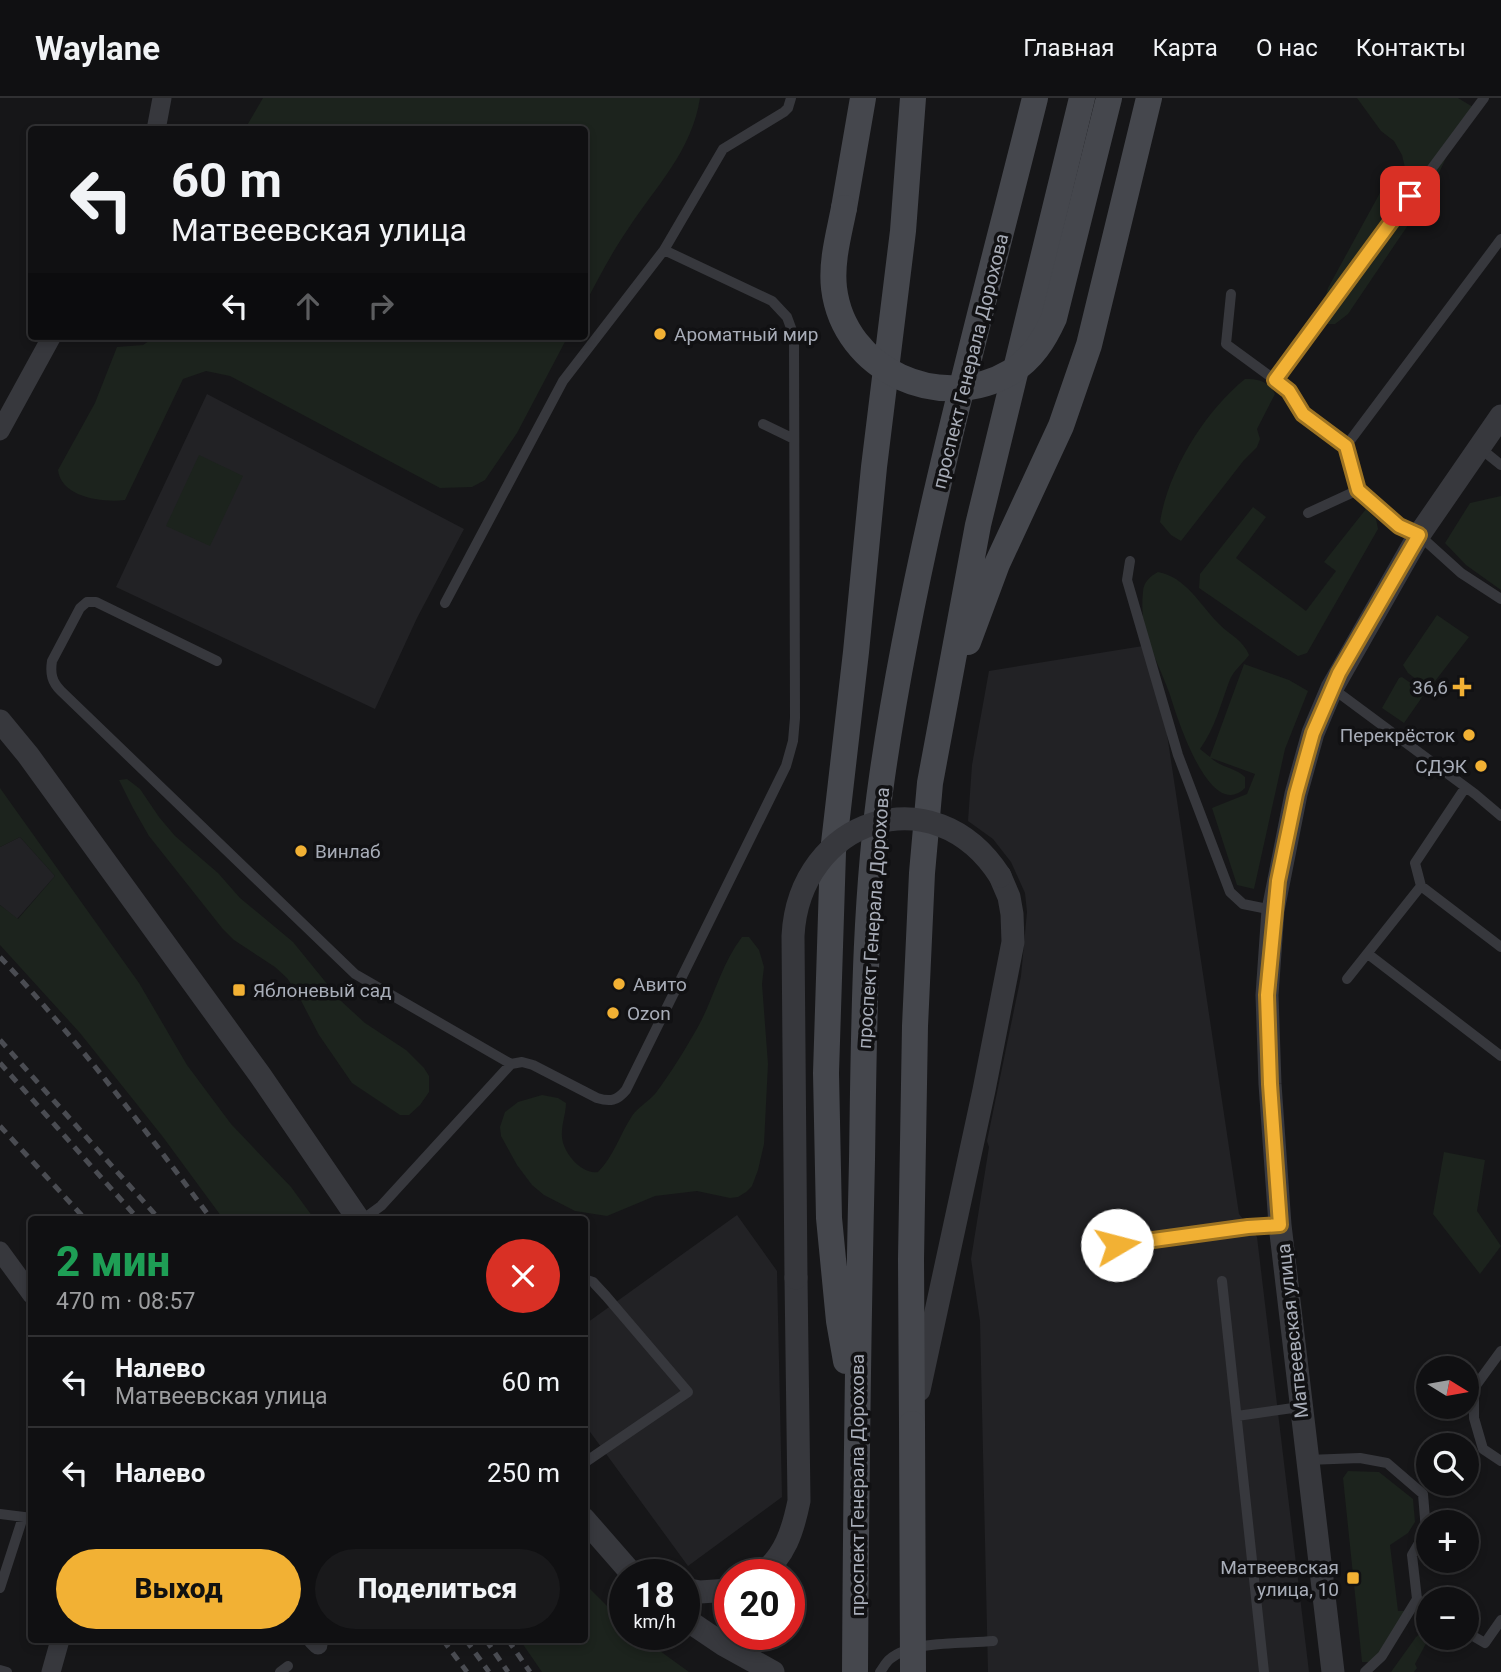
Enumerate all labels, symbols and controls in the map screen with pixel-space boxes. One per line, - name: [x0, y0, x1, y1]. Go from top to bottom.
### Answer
- text: Waylane: [35, 29, 160, 68]
- text: Главная: [1023, 34, 1114, 62]
- text: Карта: [1152, 34, 1218, 62]
- text: О нас: [1256, 34, 1318, 62]
- text: Контакты: [1356, 34, 1466, 62]
- text: 60 m: [171, 152, 282, 209]
- icon: left: [56, 154, 147, 245]
- pin: [1380, 166, 1440, 226]
- icon: arrive: [1391, 177, 1429, 215]
- text: Матвеевская улица: [171, 211, 467, 249]
- street label: проспект Генерала Дорохова: [928, 231, 1013, 491]
- icon: left: [216, 287, 254, 325]
- icon: ahead: [289, 287, 327, 325]
- icon: right: [362, 287, 400, 325]
- place label: Ароматный мир: [674, 323, 818, 346]
- marker: Ароматный мир: [652, 326, 668, 342]
- place label: 36,6: [1412, 676, 1448, 699]
- marker: 36,6: [1454, 679, 1470, 695]
- place label: Перекрёсток: [1340, 724, 1456, 747]
- marker: Перекрёсток: [1461, 727, 1477, 743]
- place label: СДЭК: [1415, 755, 1468, 778]
- marker: СДЭК: [1473, 758, 1489, 774]
- street label: проспект Генерала Дорохова: [853, 786, 894, 1050]
- place label: Винлаб: [315, 840, 381, 863]
- marker: Винлаб: [293, 843, 309, 859]
- place label: Авито: [633, 973, 687, 996]
- marker: Авито: [611, 976, 627, 992]
- place label: Яблоневый сад: [253, 979, 392, 1002]
- marker: Яблоневый сад: [231, 982, 247, 998]
- place label: Ozon: [627, 1002, 671, 1025]
- marker: Ozon: [605, 1005, 621, 1021]
- position arrow: [1080, 1208, 1154, 1282]
- text: 2 мин: [56, 1237, 170, 1286]
- button: close: [486, 1239, 560, 1313]
- street label: Матвеевская улица: [1272, 1242, 1313, 1419]
- text: 470 m · 08:57: [56, 1288, 195, 1315]
- text: Налево: [115, 1353, 205, 1383]
- street label: проспект Генерала Дорохова: [846, 1354, 869, 1616]
- north arrow: [1416, 1356, 1479, 1419]
- map controls: [1416, 1356, 1479, 1650]
- icon: left: [56, 1363, 94, 1401]
- text: 60 m: [502, 1367, 560, 1397]
- text: Матвеевская улица: [115, 1383, 328, 1410]
- button: search: [1416, 1433, 1479, 1496]
- icon: left: [56, 1454, 94, 1492]
- text: Налево: [115, 1458, 205, 1488]
- text: 250 m: [487, 1458, 560, 1488]
- button: +: [1416, 1510, 1479, 1573]
- button: Выход: [56, 1549, 301, 1629]
- button: Поделиться: [315, 1549, 560, 1629]
- place label: Матвеевская улица, 10: [1220, 1556, 1339, 1601]
- speed limit sign: 20: [714, 1559, 805, 1650]
- marker: Матвеевская улица, 10: [1345, 1570, 1361, 1586]
- text: 18: [634, 1575, 675, 1616]
- button: −: [1416, 1587, 1479, 1650]
- text: km/h: [633, 1611, 676, 1632]

